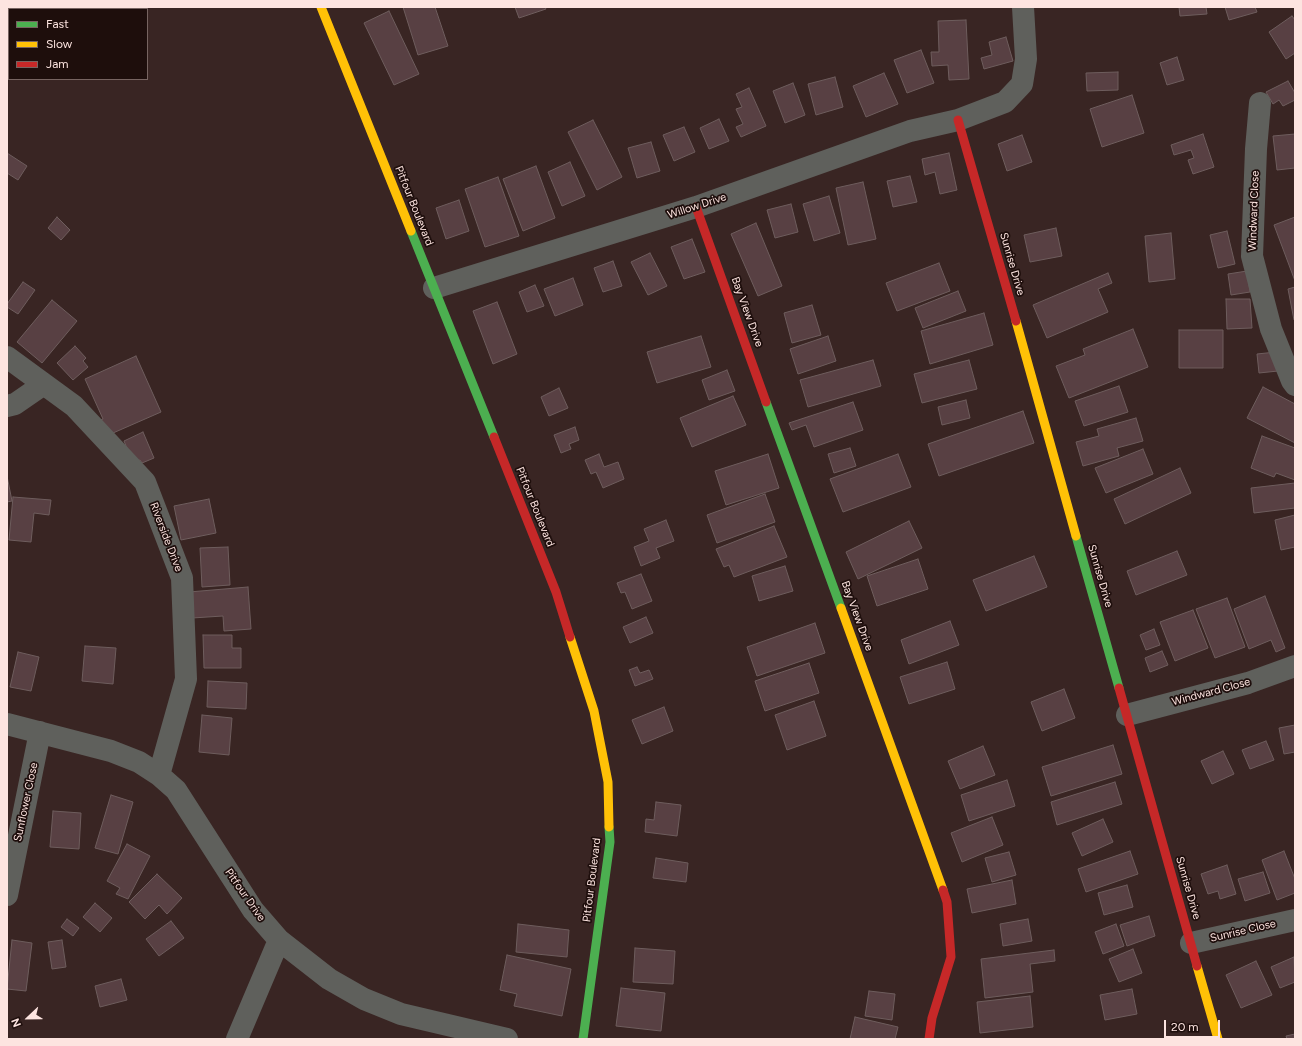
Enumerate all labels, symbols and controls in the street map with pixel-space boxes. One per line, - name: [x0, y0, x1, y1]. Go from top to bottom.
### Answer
- legend: [8, 8, 148, 80]
- text: Fast: [46, 17, 69, 31]
- text: Slow: [46, 37, 72, 51]
- text: Jam: [46, 57, 69, 71]
- street label: Pitfour Boulevard: [392, 164, 436, 248]
- street label: Windward Close: [1246, 171, 1262, 251]
- street label: Willow Drive: [666, 190, 728, 222]
- street label: Sunrise Drive: [997, 231, 1027, 297]
- street label: Bay View Drive: [728, 275, 766, 349]
- street label: Pitfour Boulevard: [513, 465, 557, 549]
- street label: Riverside Drive: [147, 501, 185, 573]
- street label: Sunrise Drive: [1085, 543, 1115, 609]
- street label: Bay View Drive: [838, 579, 876, 653]
- street label: Windward Close: [1170, 675, 1252, 709]
- street label: Sunflower Close: [11, 761, 41, 843]
- street label: Pitfour Boulevard: [580, 837, 604, 923]
- street label: Sunrise Drive: [1173, 855, 1203, 921]
- street label: Pitfour Drive: [222, 866, 268, 924]
- street label: Sunrise Close: [1209, 917, 1277, 945]
- north arrow: [8, 998, 48, 1038]
- scale bar: [1166, 1012, 1222, 1038]
- text: N: [9, 1016, 24, 1029]
- text: 20 m: [1171, 1020, 1199, 1034]

